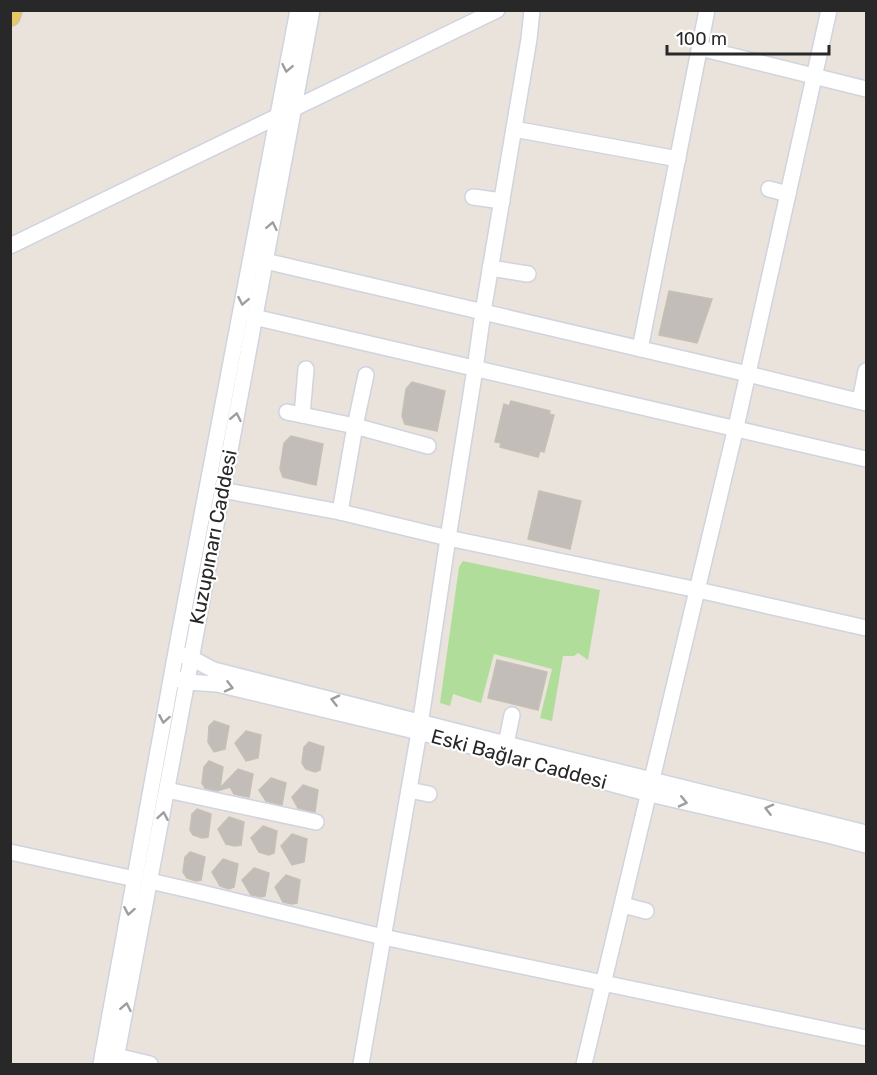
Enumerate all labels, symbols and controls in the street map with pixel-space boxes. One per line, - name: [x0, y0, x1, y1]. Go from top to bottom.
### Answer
- scale bar: [667, 18, 829, 56]
- text: 100 m: [676, 28, 727, 50]
- one-way arrow: [281, 63, 294, 73]
- one-way arrow: [265, 221, 278, 231]
- one-way arrow: [237, 296, 250, 306]
- one-way arrow: [229, 413, 242, 423]
- street label: Kuzupınarı Caddesi: [184, 448, 242, 626]
- one-way arrow: [223, 680, 234, 692]
- one-way arrow: [331, 694, 341, 707]
- one-way arrow: [158, 714, 171, 724]
- street label: Eski Bağlar Caddesi: [428, 724, 610, 794]
- one-way arrow: [677, 794, 687, 807]
- one-way arrow: [764, 803, 774, 816]
- one-way arrow: [156, 811, 168, 820]
- one-way arrow: [123, 906, 136, 916]
- one-way arrow: [119, 1002, 132, 1012]

